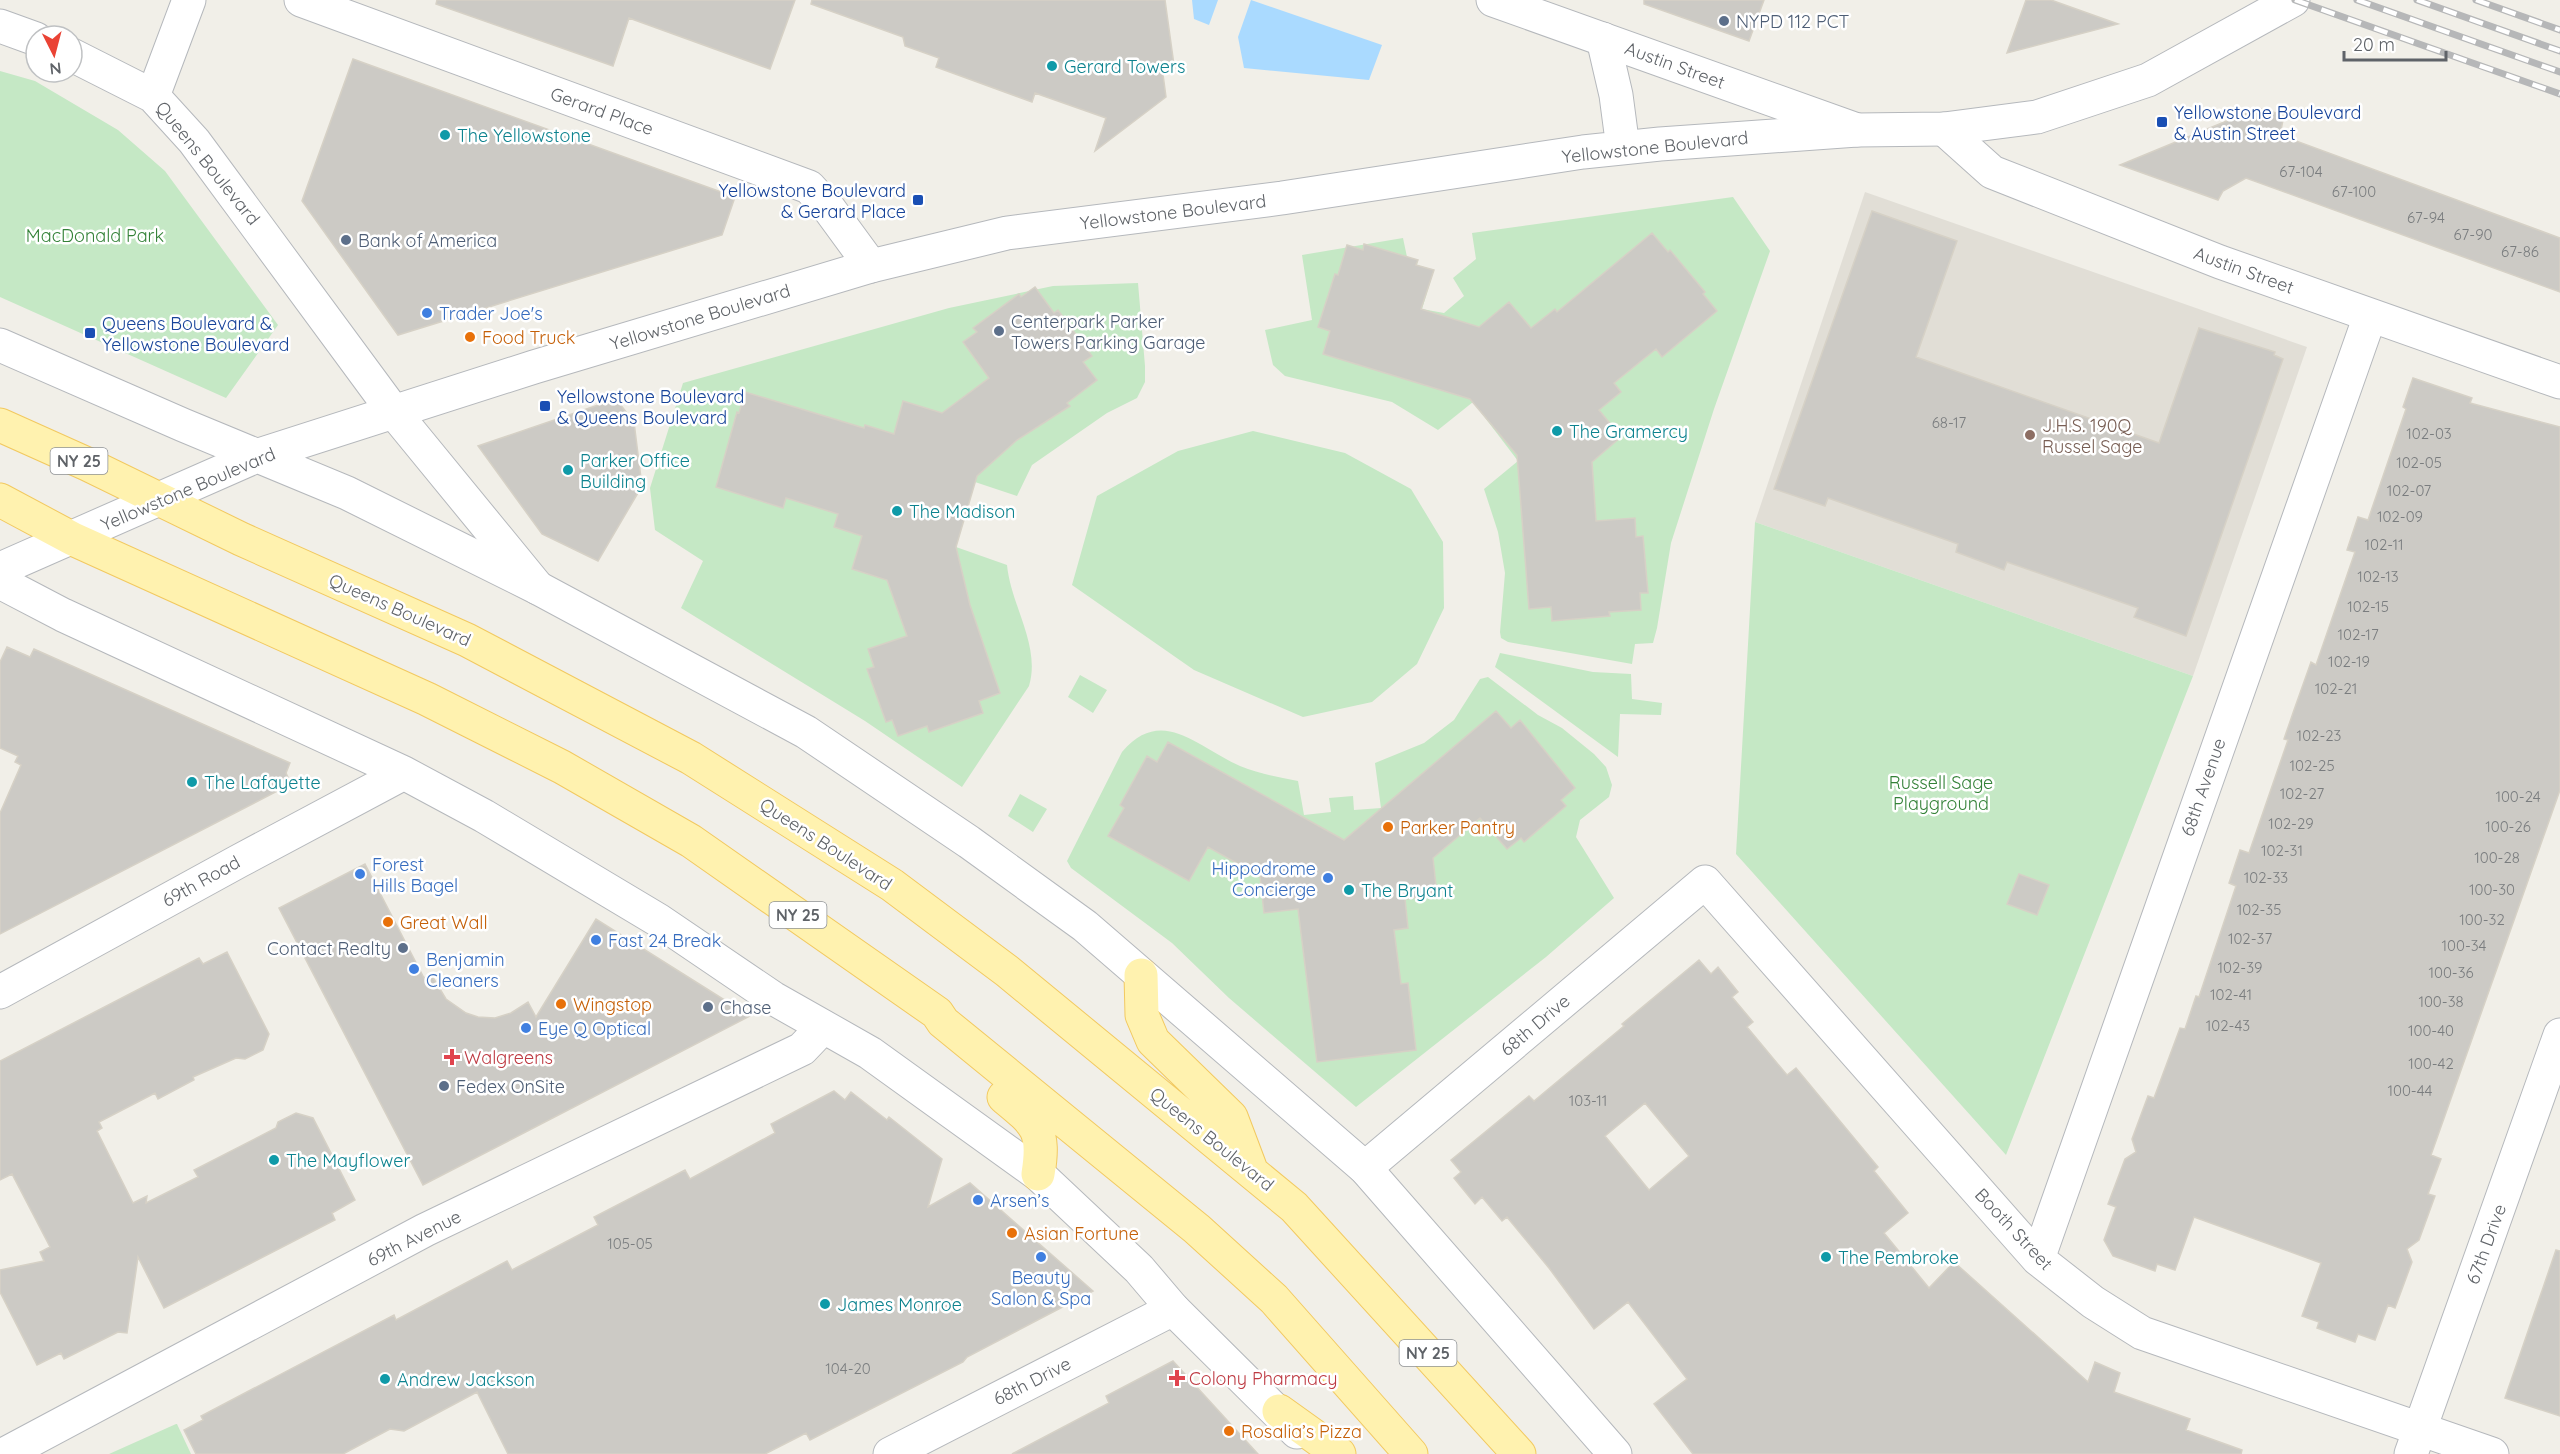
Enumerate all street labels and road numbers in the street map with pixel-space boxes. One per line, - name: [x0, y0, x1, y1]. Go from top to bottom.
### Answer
- street label: Austin Street: [1622, 36, 1728, 94]
- street label: Gerard Place: [547, 82, 657, 140]
- street label: Queens Boulevard: [151, 96, 265, 230]
- street label: Yellowstone Boulevard: [1561, 126, 1749, 168]
- street label: Yellowstone Boulevard: [1079, 189, 1267, 235]
- street label: Austin Street: [2191, 241, 2297, 299]
- street label: Yellowstone Boulevard: [607, 279, 793, 355]
- street label: Yellowstone Boulevard: [97, 442, 279, 536]
- road number: NY 25: [50, 448, 107, 474]
- street label: Queens Boulevard: [325, 568, 475, 652]
- street label: 68th Avenue: [2175, 735, 2231, 839]
- street label: Queens Boulevard: [756, 793, 896, 895]
- street label: 69th Road: [158, 850, 244, 912]
- road number: NY 25: [770, 902, 826, 928]
- street label: 68th Drive: [1495, 989, 1575, 1061]
- street label: Queens Boulevard: [1145, 1082, 1279, 1196]
- street label: Booth Street: [1970, 1183, 2058, 1275]
- street label: 67th Drive: [2461, 1201, 2511, 1287]
- street label: 69th Avenue: [363, 1204, 465, 1272]
- road number: NY 25: [1400, 1340, 1456, 1366]
- street label: 68th Drive: [989, 1352, 1075, 1410]

